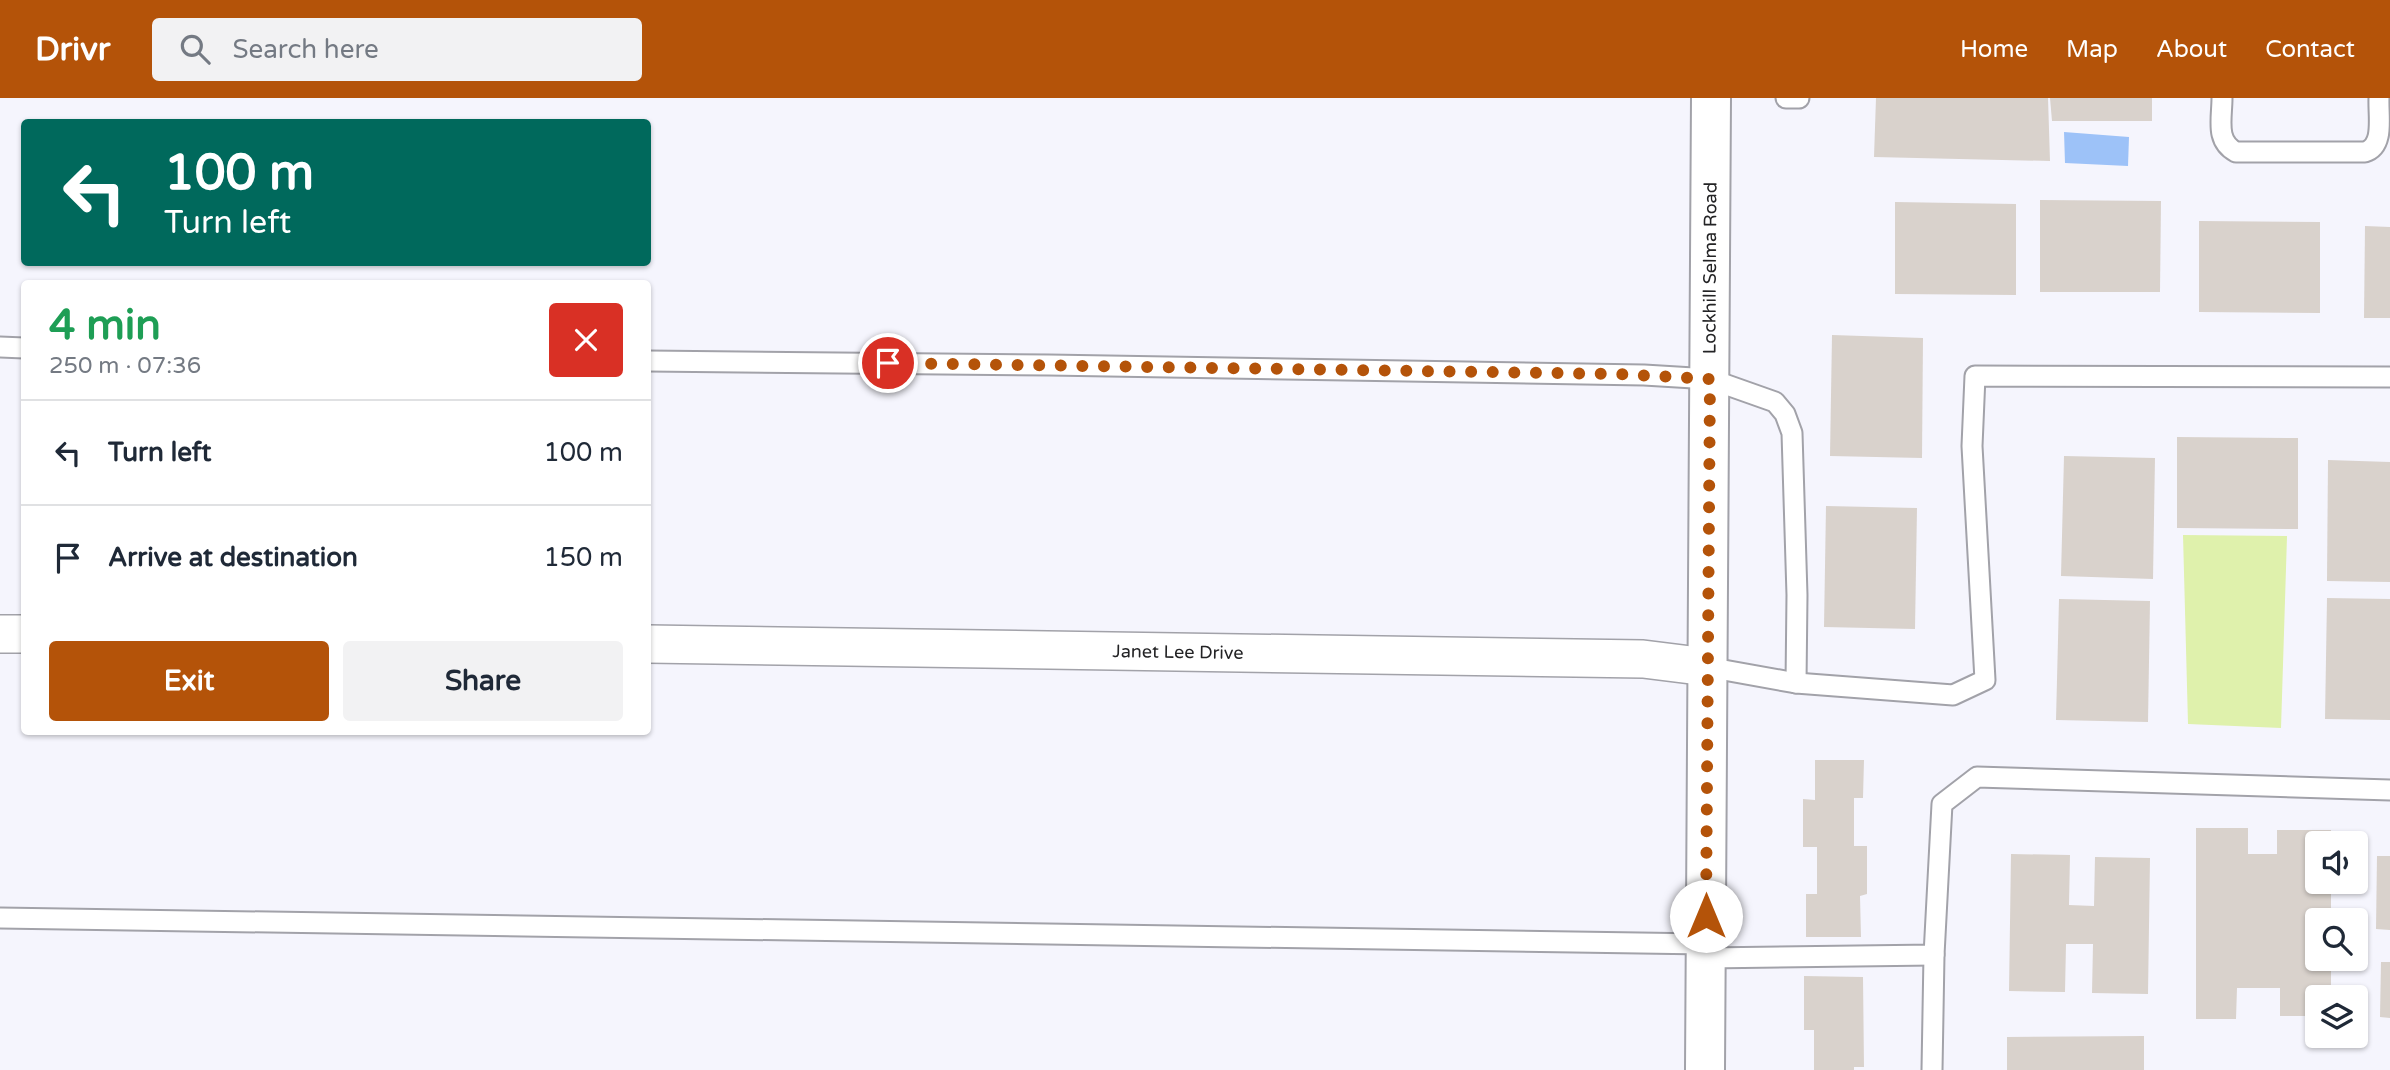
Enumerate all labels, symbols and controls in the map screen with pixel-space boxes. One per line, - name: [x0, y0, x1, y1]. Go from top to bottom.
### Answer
- search box: [152, 18, 642, 81]
- text: Drivr: [35, 30, 110, 69]
- icon: search: [176, 30, 214, 68]
- text: Search here: [232, 34, 379, 65]
- text: Home: [1960, 35, 2028, 64]
- text: Map: [2066, 35, 2118, 64]
- text: About: [2156, 35, 2227, 64]
- text: Contact: [2265, 35, 2355, 64]
- text: 100 m: [164, 144, 314, 203]
- icon: left: [49, 147, 140, 238]
- street label: Lockhill Selma Road: [1698, 182, 1721, 354]
- text: Turn left: [164, 204, 291, 242]
- text: 4 min: [49, 300, 161, 351]
- button: close: [549, 303, 623, 377]
- pin: [858, 333, 918, 393]
- icon: arrive: [869, 344, 907, 382]
- text: 250 m · 07:36: [49, 352, 201, 380]
- icon: left: [49, 434, 87, 472]
- text: Turn left: [108, 437, 211, 468]
- text: 100 m: [543, 437, 623, 468]
- icon: arrive: [49, 539, 87, 577]
- text: Arrive at destination: [108, 542, 358, 573]
- text: 150 m: [543, 542, 623, 573]
- street label: Janet Lee Drive: [1112, 640, 1244, 664]
- button: Exit: [49, 641, 329, 721]
- button: Share: [343, 641, 623, 721]
- map controls: [2305, 831, 2368, 1048]
- button: sound: [2305, 831, 2368, 894]
- position arrow: [1669, 879, 1743, 953]
- button: search: [2305, 908, 2368, 971]
- button: layers: [2305, 985, 2368, 1048]

